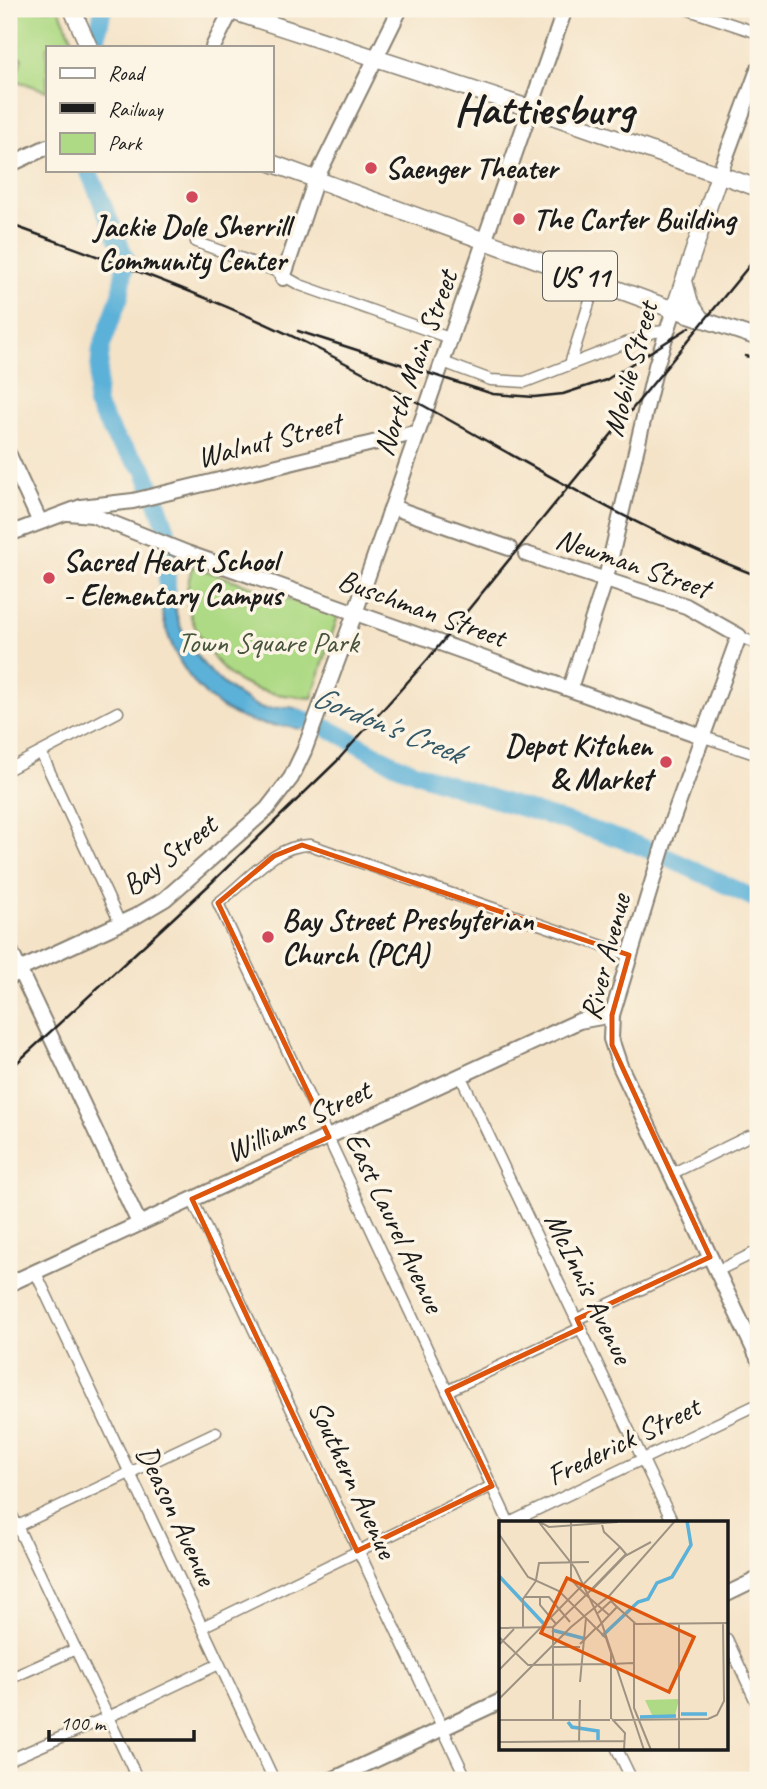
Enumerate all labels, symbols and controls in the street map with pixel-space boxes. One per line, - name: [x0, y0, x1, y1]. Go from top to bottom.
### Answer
- legend: [46, 46, 273, 172]
- text: Road: [108, 60, 147, 86]
- district label: Hattiesburg: [454, 82, 637, 137]
- text: Railway: [108, 96, 164, 122]
- text: Park: [108, 130, 143, 156]
- place label: Saenger Theater: [385, 149, 561, 187]
- marker: Saenger Theater: [363, 160, 379, 176]
- marker: Jackie Dole Sherrill Community Center: [184, 189, 200, 205]
- place label: The Carter Building: [533, 200, 738, 238]
- place label: Jackie Dole Sherrill Community Center: [92, 207, 296, 280]
- marker: The Carter Building: [511, 211, 527, 227]
- road number: US 11: [543, 252, 617, 300]
- street label: North Main Street: [364, 262, 467, 461]
- street label: Mobile Street: [594, 295, 667, 440]
- street label: Walnut Street: [193, 403, 349, 476]
- street label: Newman Street: [551, 519, 719, 608]
- place label: Sacred Heart School - Elementary Campus: [63, 542, 286, 614]
- street label: Buschman Street: [333, 560, 514, 657]
- marker: Sacred Heart School - Elementary Campus: [41, 570, 57, 586]
- park label: Town Square Park: [178, 623, 360, 661]
- water label: Gordon's Creek: [307, 676, 475, 775]
- place label: Depot Kitchen & Market: [505, 726, 657, 798]
- marker: Depot Kitchen & Market: [658, 754, 674, 770]
- street label: Bay Street: [114, 804, 227, 904]
- street label: River Avenue: [571, 888, 640, 1024]
- place label: Bay Street Presbyterian Church (PCA): [282, 901, 535, 973]
- marker: Bay Street Presbyterian Church (PCA): [260, 929, 276, 945]
- street label: Williams Street: [220, 1070, 379, 1171]
- street label: East Laurel Avenue: [337, 1126, 454, 1320]
- street label: McInnis Avenue: [536, 1206, 643, 1372]
- street label: Frederick Street: [540, 1386, 708, 1494]
- street label: Southern Avenue: [300, 1394, 407, 1566]
- street label: Deason Avenue: [128, 1439, 227, 1593]
- inset map: [499, 1521, 728, 1750]
- scale bar: [49, 1698, 194, 1742]
- text: 100 m: [60, 1710, 107, 1736]

